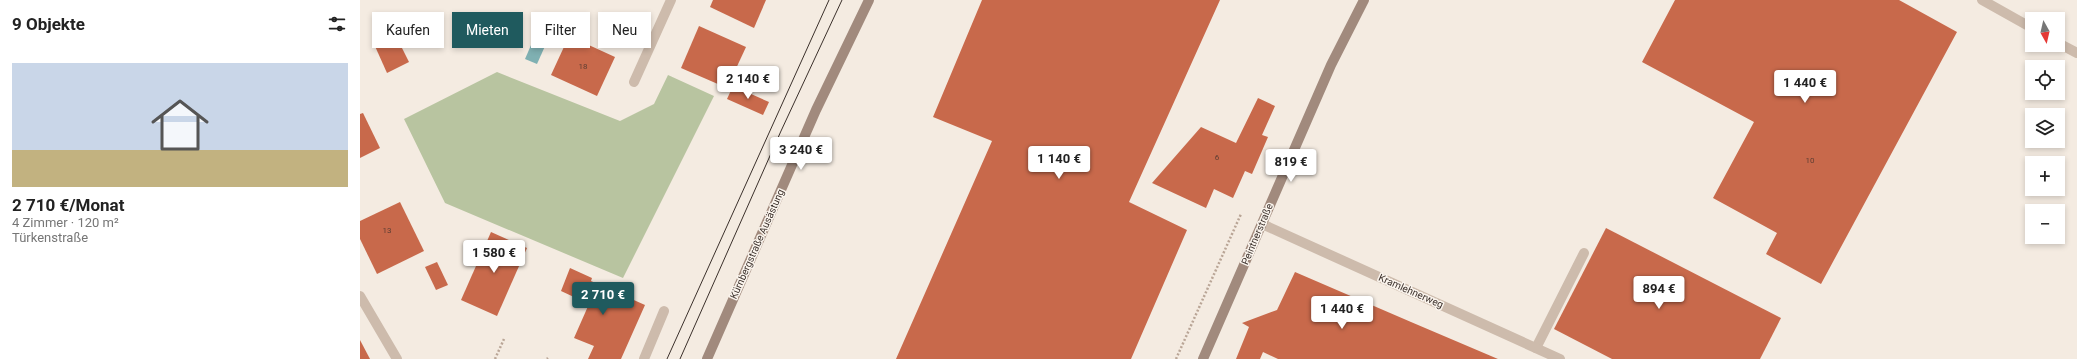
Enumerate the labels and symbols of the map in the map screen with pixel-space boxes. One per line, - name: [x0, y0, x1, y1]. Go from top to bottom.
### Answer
- north arrow: [2025, 12, 2065, 52]
- house number: 18: [579, 62, 588, 71]
- pin: 2 140 €: [711, 66, 785, 100]
- pin: 1 440 €: [1768, 70, 1842, 104]
- pin: 3 240 €: [764, 137, 838, 171]
- pin: 1 140 €: [1022, 146, 1096, 180]
- pin: 819 €: [1263, 149, 1319, 183]
- house number: 6: [1215, 153, 1220, 162]
- house number: 10: [1806, 156, 1815, 165]
- street label: Kürnbergstraße Ausästung: [728, 187, 786, 301]
- street label: Peintnerstraße: [1239, 202, 1275, 266]
- house number: 13: [383, 226, 392, 235]
- pin: 1 580 €: [457, 240, 531, 274]
- street label: Kramlehnerweg: [1377, 272, 1445, 310]
- pin: 894 €: [1631, 276, 1687, 310]
- pin: 2 710 €: [566, 282, 640, 316]
- pin: 1 440 €: [1305, 296, 1379, 330]

